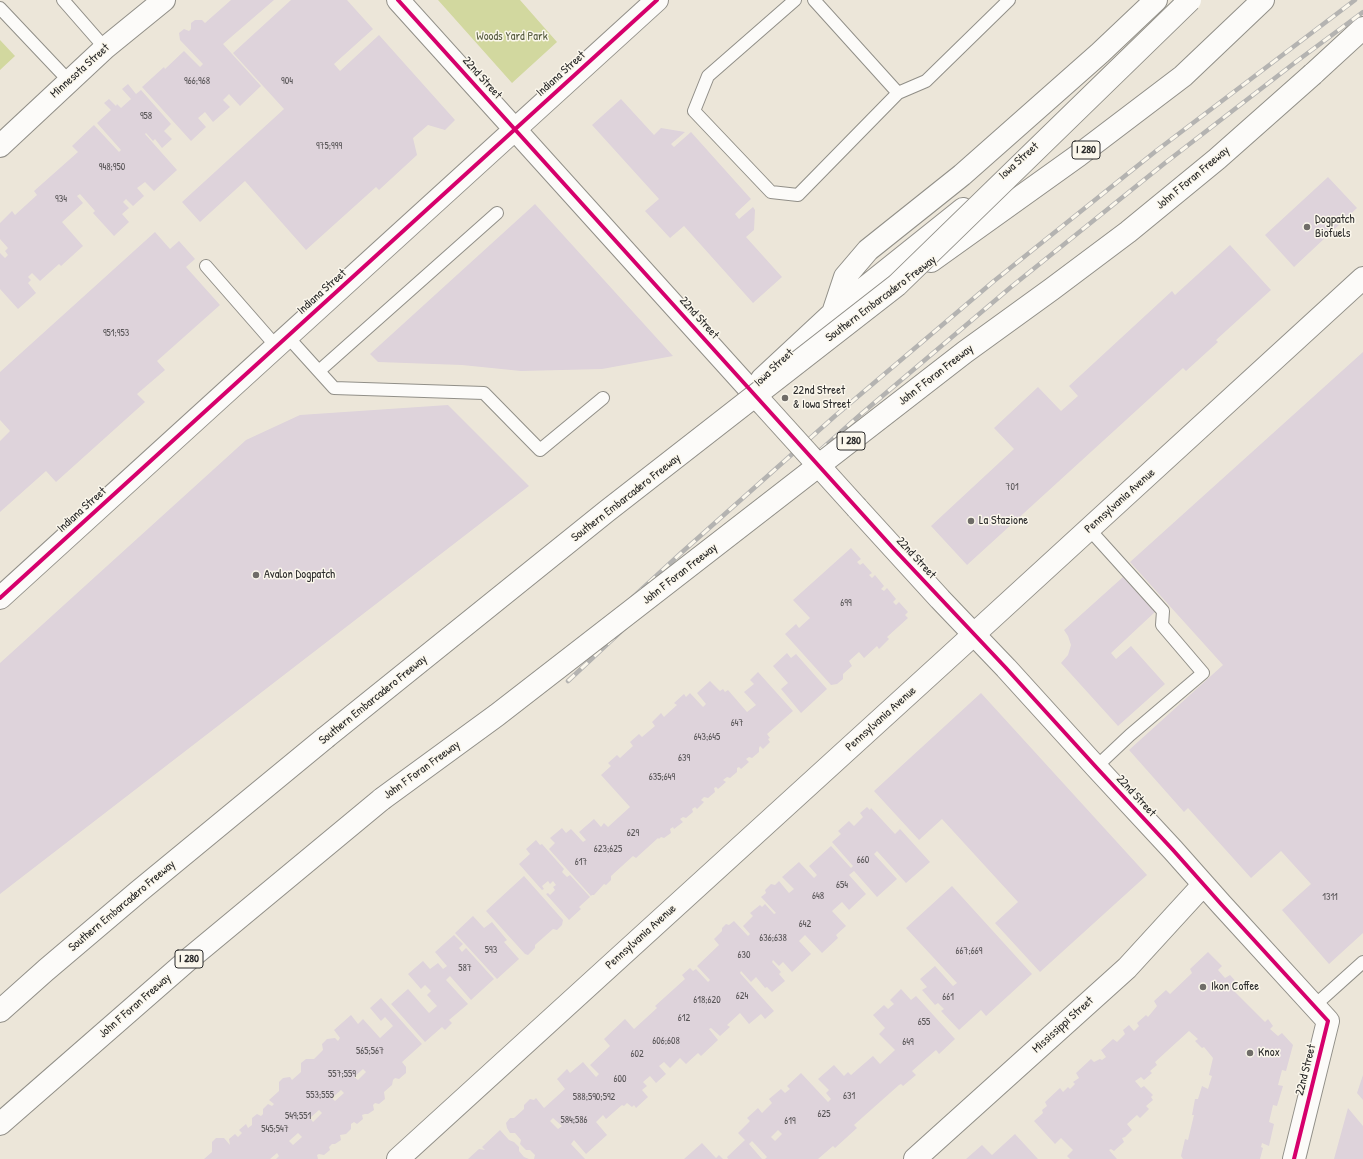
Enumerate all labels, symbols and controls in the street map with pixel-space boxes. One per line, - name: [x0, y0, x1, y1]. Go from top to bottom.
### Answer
- park label: Woods Yard Park: [476, 30, 548, 44]
- street label: Minnesota Street: [48, 41, 112, 101]
- street label: Indiana Street: [533, 48, 589, 100]
- street label: 22nd Street: [459, 54, 505, 102]
- house number: 966;968: [184, 75, 210, 87]
- house number: 904: [281, 75, 293, 87]
- house number: 958: [140, 110, 152, 122]
- street label: Iowa Street: [996, 139, 1042, 183]
- house number: 975;999: [316, 140, 342, 152]
- road number: I 280: [1072, 141, 1100, 159]
- street label: John F Foran Freeway: [1154, 143, 1232, 213]
- house number: 948;950: [99, 161, 125, 173]
- house number: 934: [55, 193, 67, 205]
- place label: Dogpatch Biofuels: [1315, 213, 1355, 241]
- marker: Dogpatch Biofuels: [1302, 222, 1312, 232]
- street label: Southern Embarcadero Freeway: [823, 253, 939, 345]
- street label: Indiana Street: [294, 266, 350, 318]
- street label: 22nd Street: [676, 294, 722, 342]
- house number: 951;953: [103, 327, 129, 339]
- street label: John F Foran Freeway: [896, 341, 976, 409]
- street label: Iowa Street: [751, 346, 797, 390]
- place label: 22nd Street & Iowa Street: [793, 384, 851, 412]
- marker: 22nd Street & Iowa Street: [780, 393, 790, 403]
- road number: I 280: [837, 432, 865, 450]
- street label: Southern Embarcadero Freeway: [569, 451, 683, 545]
- street label: Pennsylvania Avenue: [1082, 466, 1158, 536]
- house number: 701: [1005, 481, 1019, 493]
- street label: Indiana Street: [54, 484, 110, 536]
- place label: La Stazione: [979, 514, 1028, 528]
- marker: La Stazione: [966, 516, 976, 526]
- street label: 22nd Street: [893, 534, 939, 582]
- street label: John F Foran Freeway: [640, 540, 720, 608]
- place label: Avalon Dogpatch: [264, 568, 335, 582]
- marker: Avalon Dogpatch: [251, 570, 261, 580]
- house number: 699: [840, 597, 852, 609]
- street label: Southern Embarcadero Freeway: [316, 652, 430, 748]
- street label: Pennsylvania Avenue: [843, 684, 919, 754]
- house number: 647: [731, 717, 743, 729]
- house number: 643;645: [694, 731, 720, 743]
- street label: John F Foran Freeway: [381, 738, 463, 802]
- house number: 639: [678, 752, 690, 764]
- house number: 635;649: [649, 771, 675, 783]
- street label: 22nd Street: [1113, 772, 1159, 820]
- house number: 629: [627, 827, 639, 839]
- house number: 623;625: [594, 843, 622, 855]
- house number: 660: [857, 854, 869, 866]
- house number: 617: [575, 856, 587, 868]
- street label: Southern Embarcadero Freeway: [66, 857, 178, 955]
- house number: 654: [836, 879, 848, 891]
- house number: 648: [812, 890, 824, 902]
- house number: 1311: [1322, 891, 1338, 903]
- street label: Pennsylvania Avenue: [603, 902, 679, 972]
- house number: 642: [799, 918, 811, 930]
- house number: 636;638: [759, 932, 787, 944]
- house number: 593: [485, 944, 497, 956]
- house number: 667;669: [956, 945, 982, 957]
- house number: 630: [738, 949, 750, 961]
- road number: I 280: [175, 950, 203, 968]
- house number: 587: [458, 962, 472, 974]
- street label: John F Foran Freeway: [96, 971, 174, 1041]
- place label: Ikon Coffee: [1211, 980, 1259, 994]
- marker: Ikon Coffee: [1198, 982, 1208, 992]
- house number: 624: [736, 990, 748, 1002]
- house number: 661: [942, 991, 954, 1003]
- house number: 618;620: [693, 994, 721, 1006]
- street label: Mississippi Street: [1029, 994, 1097, 1056]
- house number: 612: [678, 1012, 690, 1024]
- house number: 655: [918, 1016, 930, 1028]
- house number: 606;608: [652, 1035, 680, 1047]
- house number: 649: [902, 1036, 914, 1048]
- street label: 22nd Street: [1293, 1043, 1319, 1097]
- house number: 565;567: [356, 1045, 384, 1057]
- place label: Knox: [1258, 1046, 1280, 1060]
- house number: 602: [630, 1048, 644, 1060]
- marker: Knox: [1245, 1048, 1255, 1058]
- house number: 557;559: [328, 1068, 356, 1080]
- house number: 600: [614, 1073, 626, 1085]
- house number: 553;555: [306, 1089, 334, 1101]
- house number: 631: [843, 1090, 855, 1102]
- house number: 588;590;592: [573, 1091, 615, 1103]
- house number: 625: [818, 1108, 830, 1120]
- house number: 549;551: [285, 1110, 311, 1122]
- house number: 584;586: [560, 1114, 588, 1126]
- house number: 619: [784, 1115, 796, 1127]
- house number: 545;547: [261, 1123, 289, 1135]

